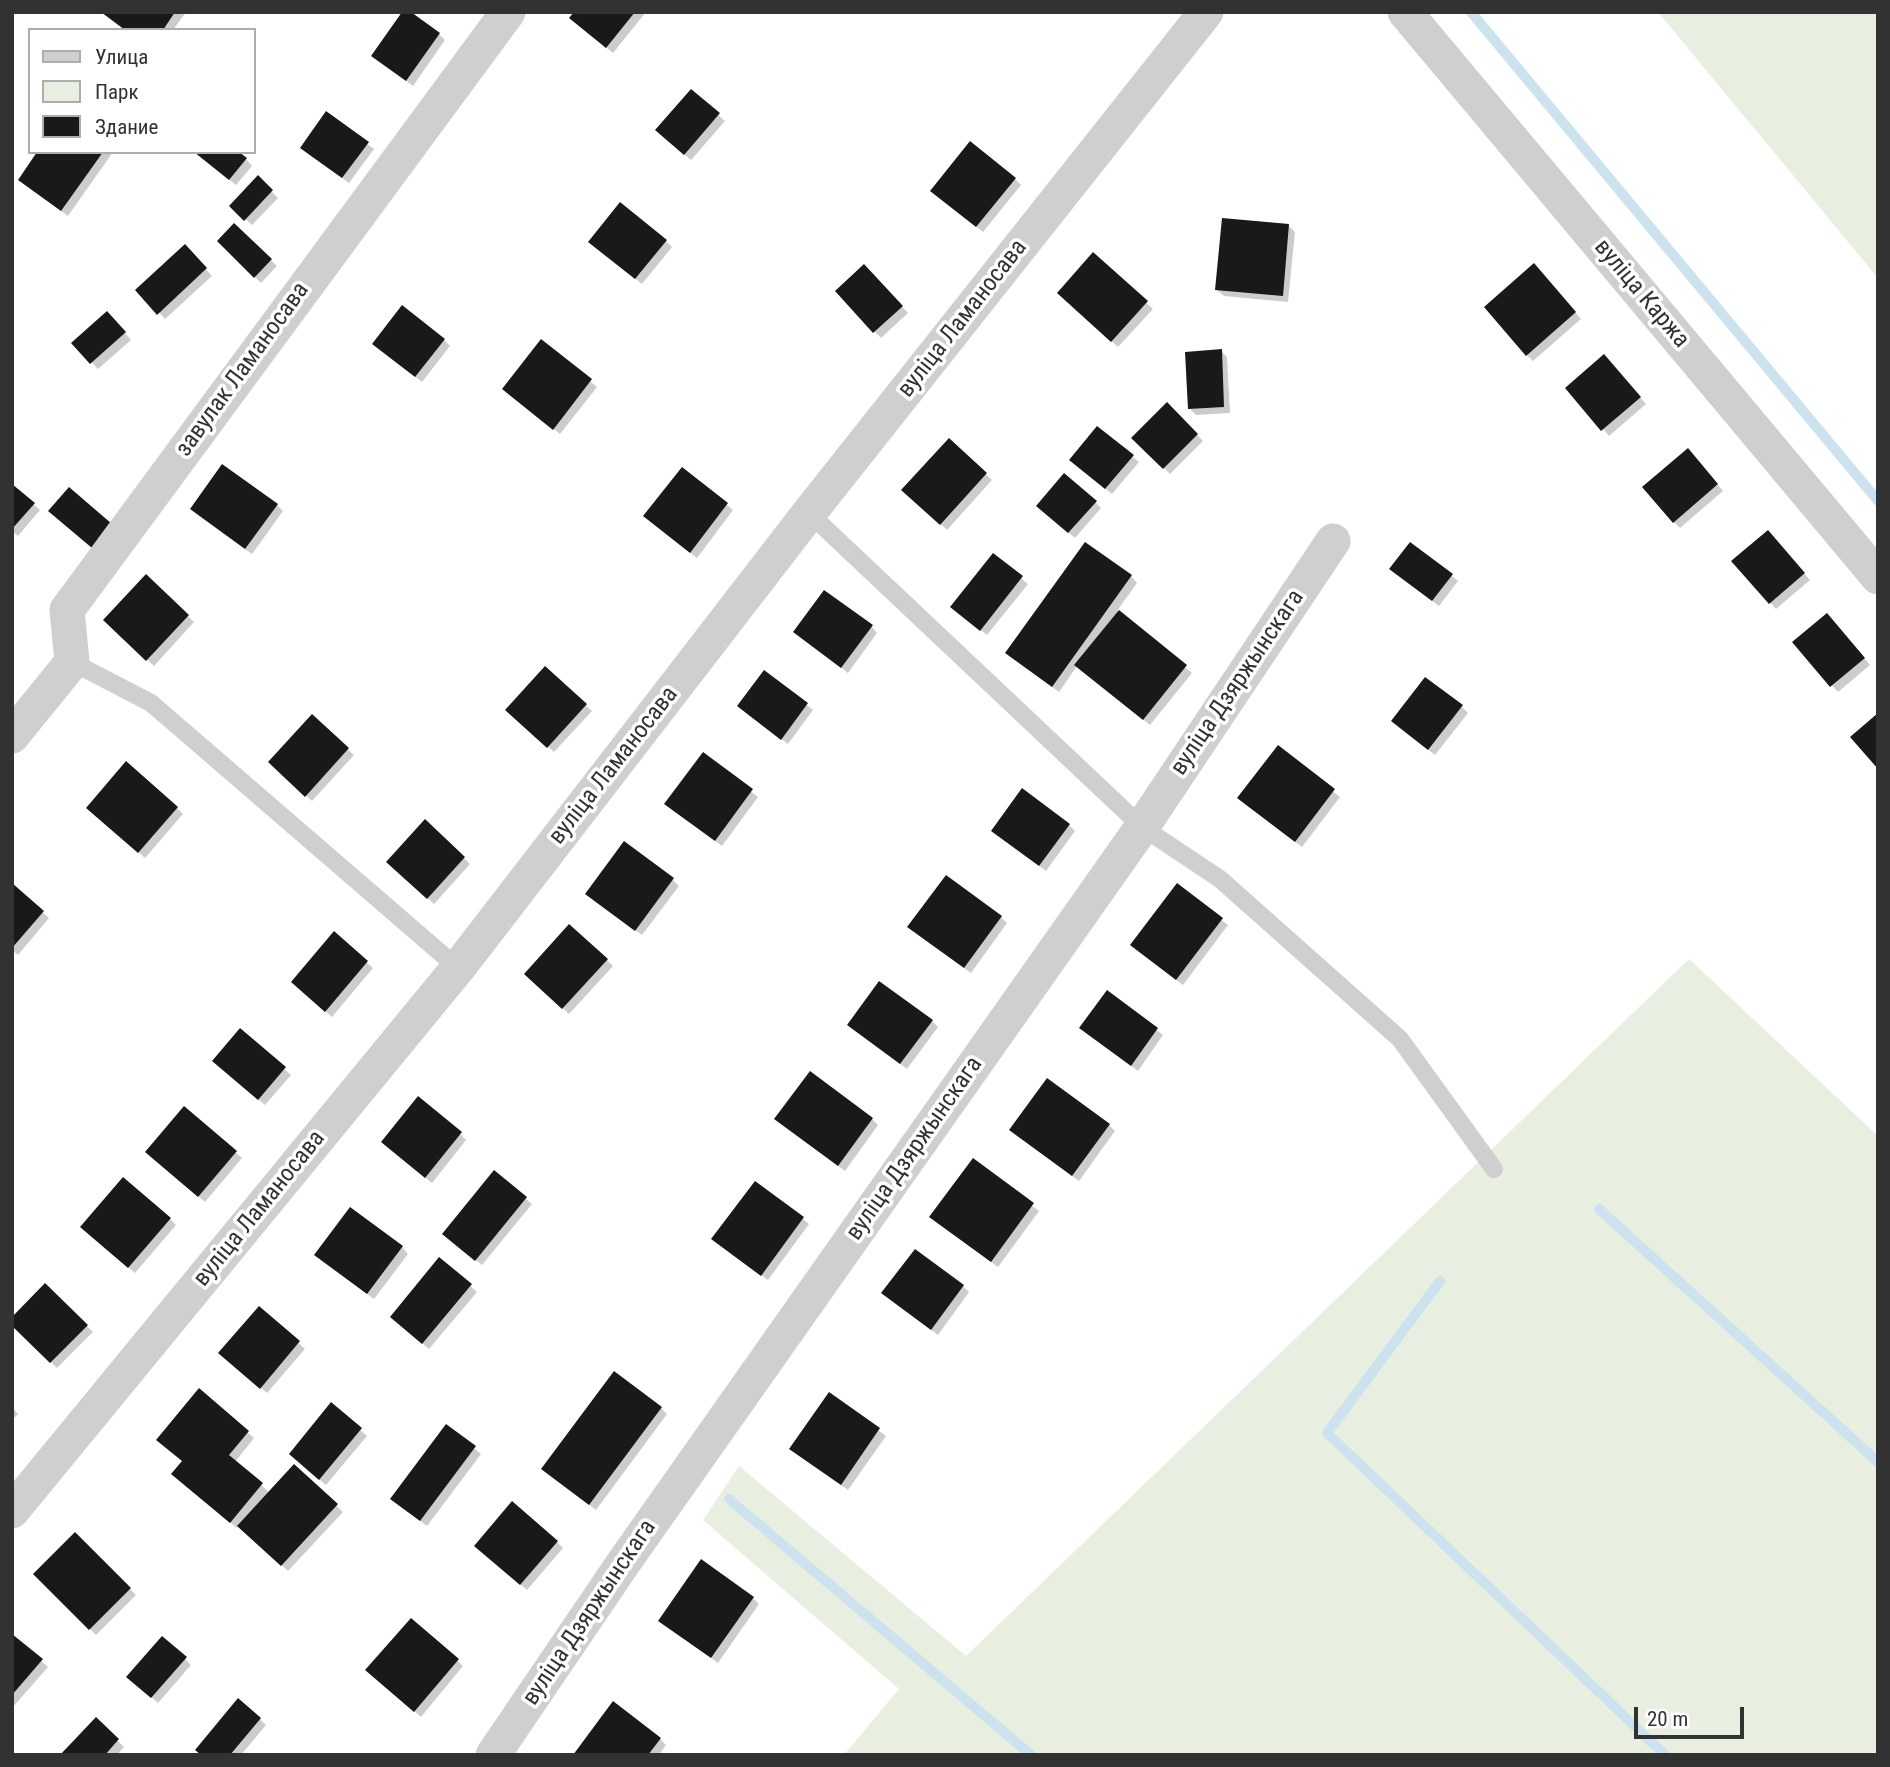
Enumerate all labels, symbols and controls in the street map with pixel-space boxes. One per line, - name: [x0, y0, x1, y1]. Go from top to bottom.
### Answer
- legend: [28, 28, 256, 154]
- text: Улица: [95, 45, 148, 69]
- text: Парк: [95, 80, 139, 104]
- text: Здание: [95, 115, 158, 139]
- street label: вуліца Ламаносава: [892, 234, 1034, 404]
- street label: вуліца Каржа: [1587, 234, 1695, 354]
- street label: завулак Ламаносава: [170, 277, 316, 463]
- street label: вуліца Дзяржынскага: [1165, 585, 1311, 781]
- street label: вуліца Ламаносава: [543, 681, 685, 851]
- street label: вуліца Дзяржынскага: [841, 1052, 989, 1246]
- street label: вуліца Ламаносава: [188, 1125, 332, 1293]
- street label: вуліца Дзяржынскага: [517, 1515, 663, 1711]
- scale bar: [1638, 1694, 1748, 1738]
- text: 20 m: [1647, 1707, 1688, 1731]

